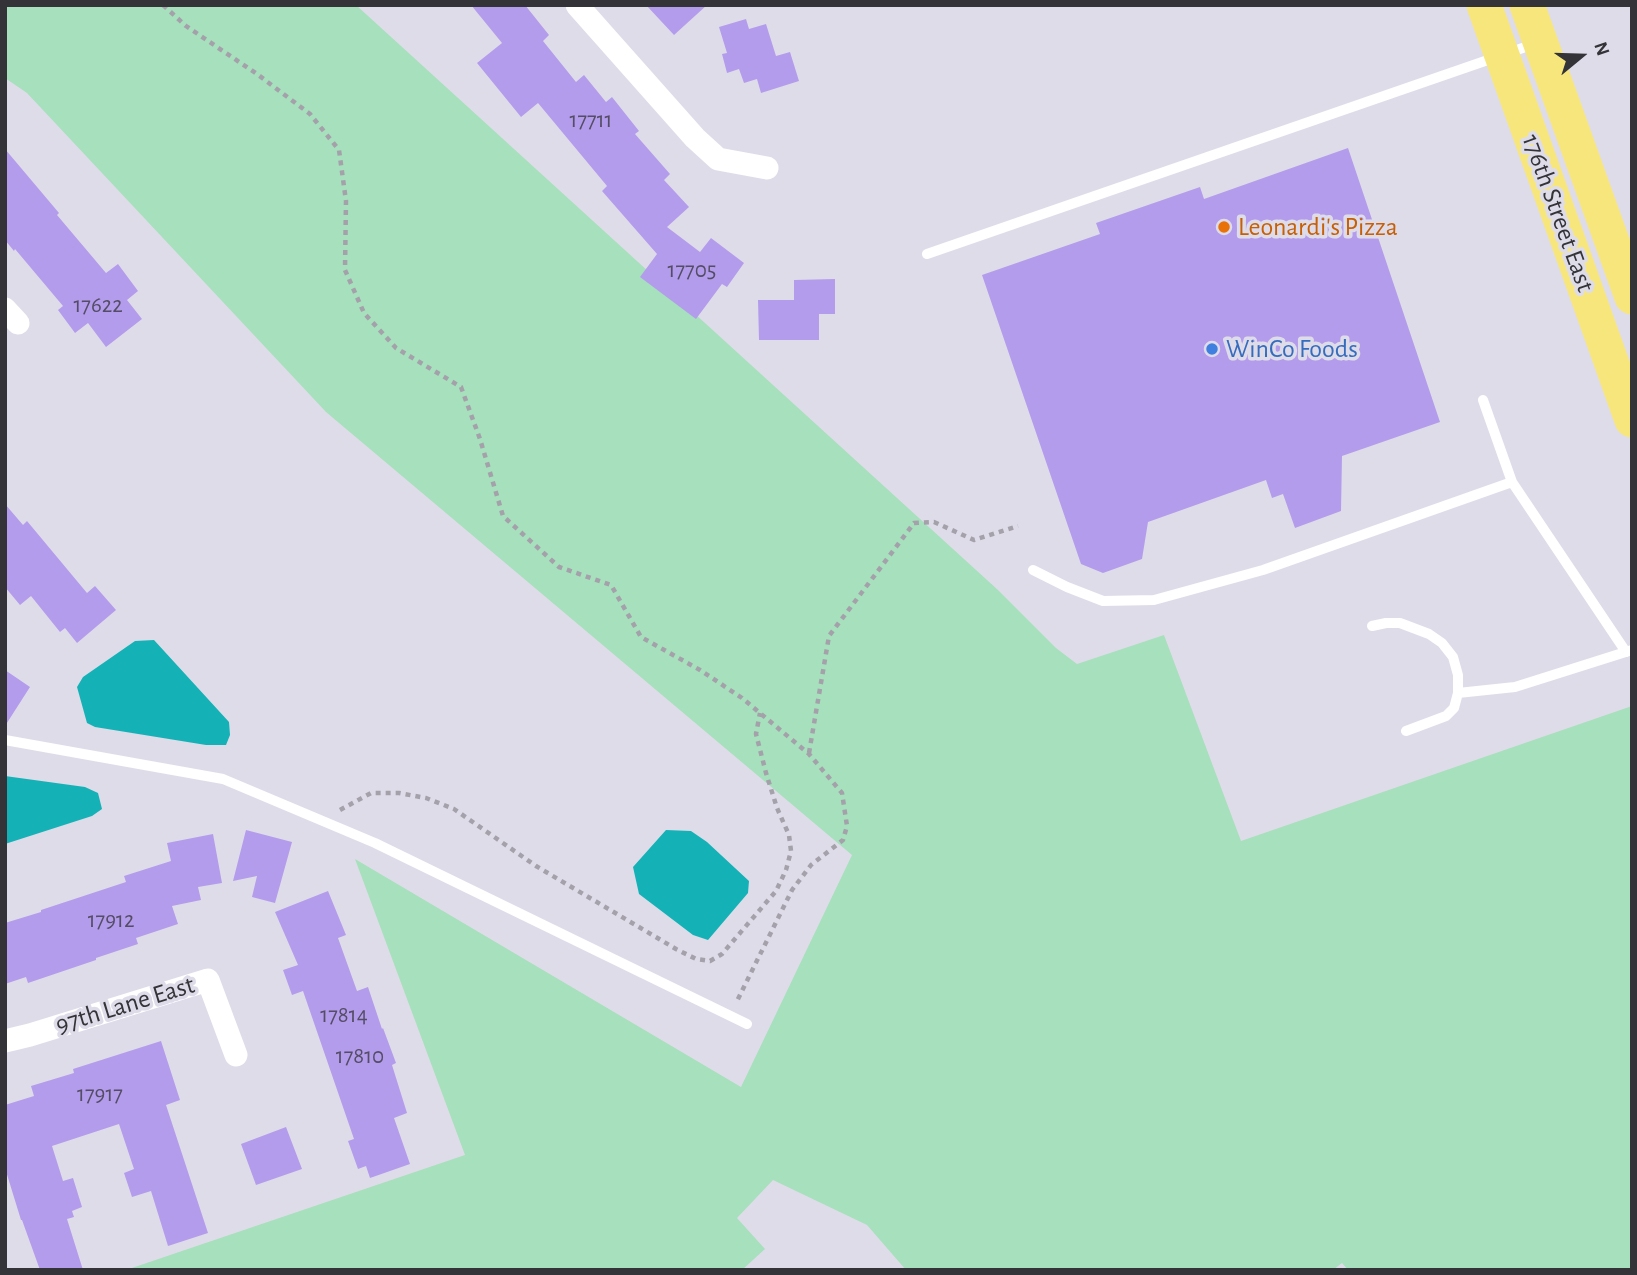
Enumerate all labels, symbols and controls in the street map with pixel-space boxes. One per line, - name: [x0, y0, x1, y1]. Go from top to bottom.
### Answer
- north arrow: [1546, 21, 1616, 91]
- text: N: [1590, 40, 1612, 58]
- house number: 17711: [570, 106, 612, 134]
- street label: 176th Street East: [1515, 130, 1601, 296]
- place label: Leonardi's Pizza: [1238, 211, 1398, 243]
- marker: Leonardi's Pizza: [1216, 219, 1232, 235]
- house number: 17705: [668, 256, 716, 284]
- house number: 17622: [73, 291, 123, 319]
- place label: WinCo Foods: [1226, 333, 1358, 365]
- marker: WinCo Foods: [1204, 341, 1220, 357]
- house number: 17912: [88, 906, 134, 934]
- street label: 97th Lane East: [52, 969, 198, 1041]
- house number: 17814: [320, 1001, 368, 1029]
- house number: 17810: [336, 1042, 384, 1070]
- house number: 17917: [77, 1080, 123, 1108]

